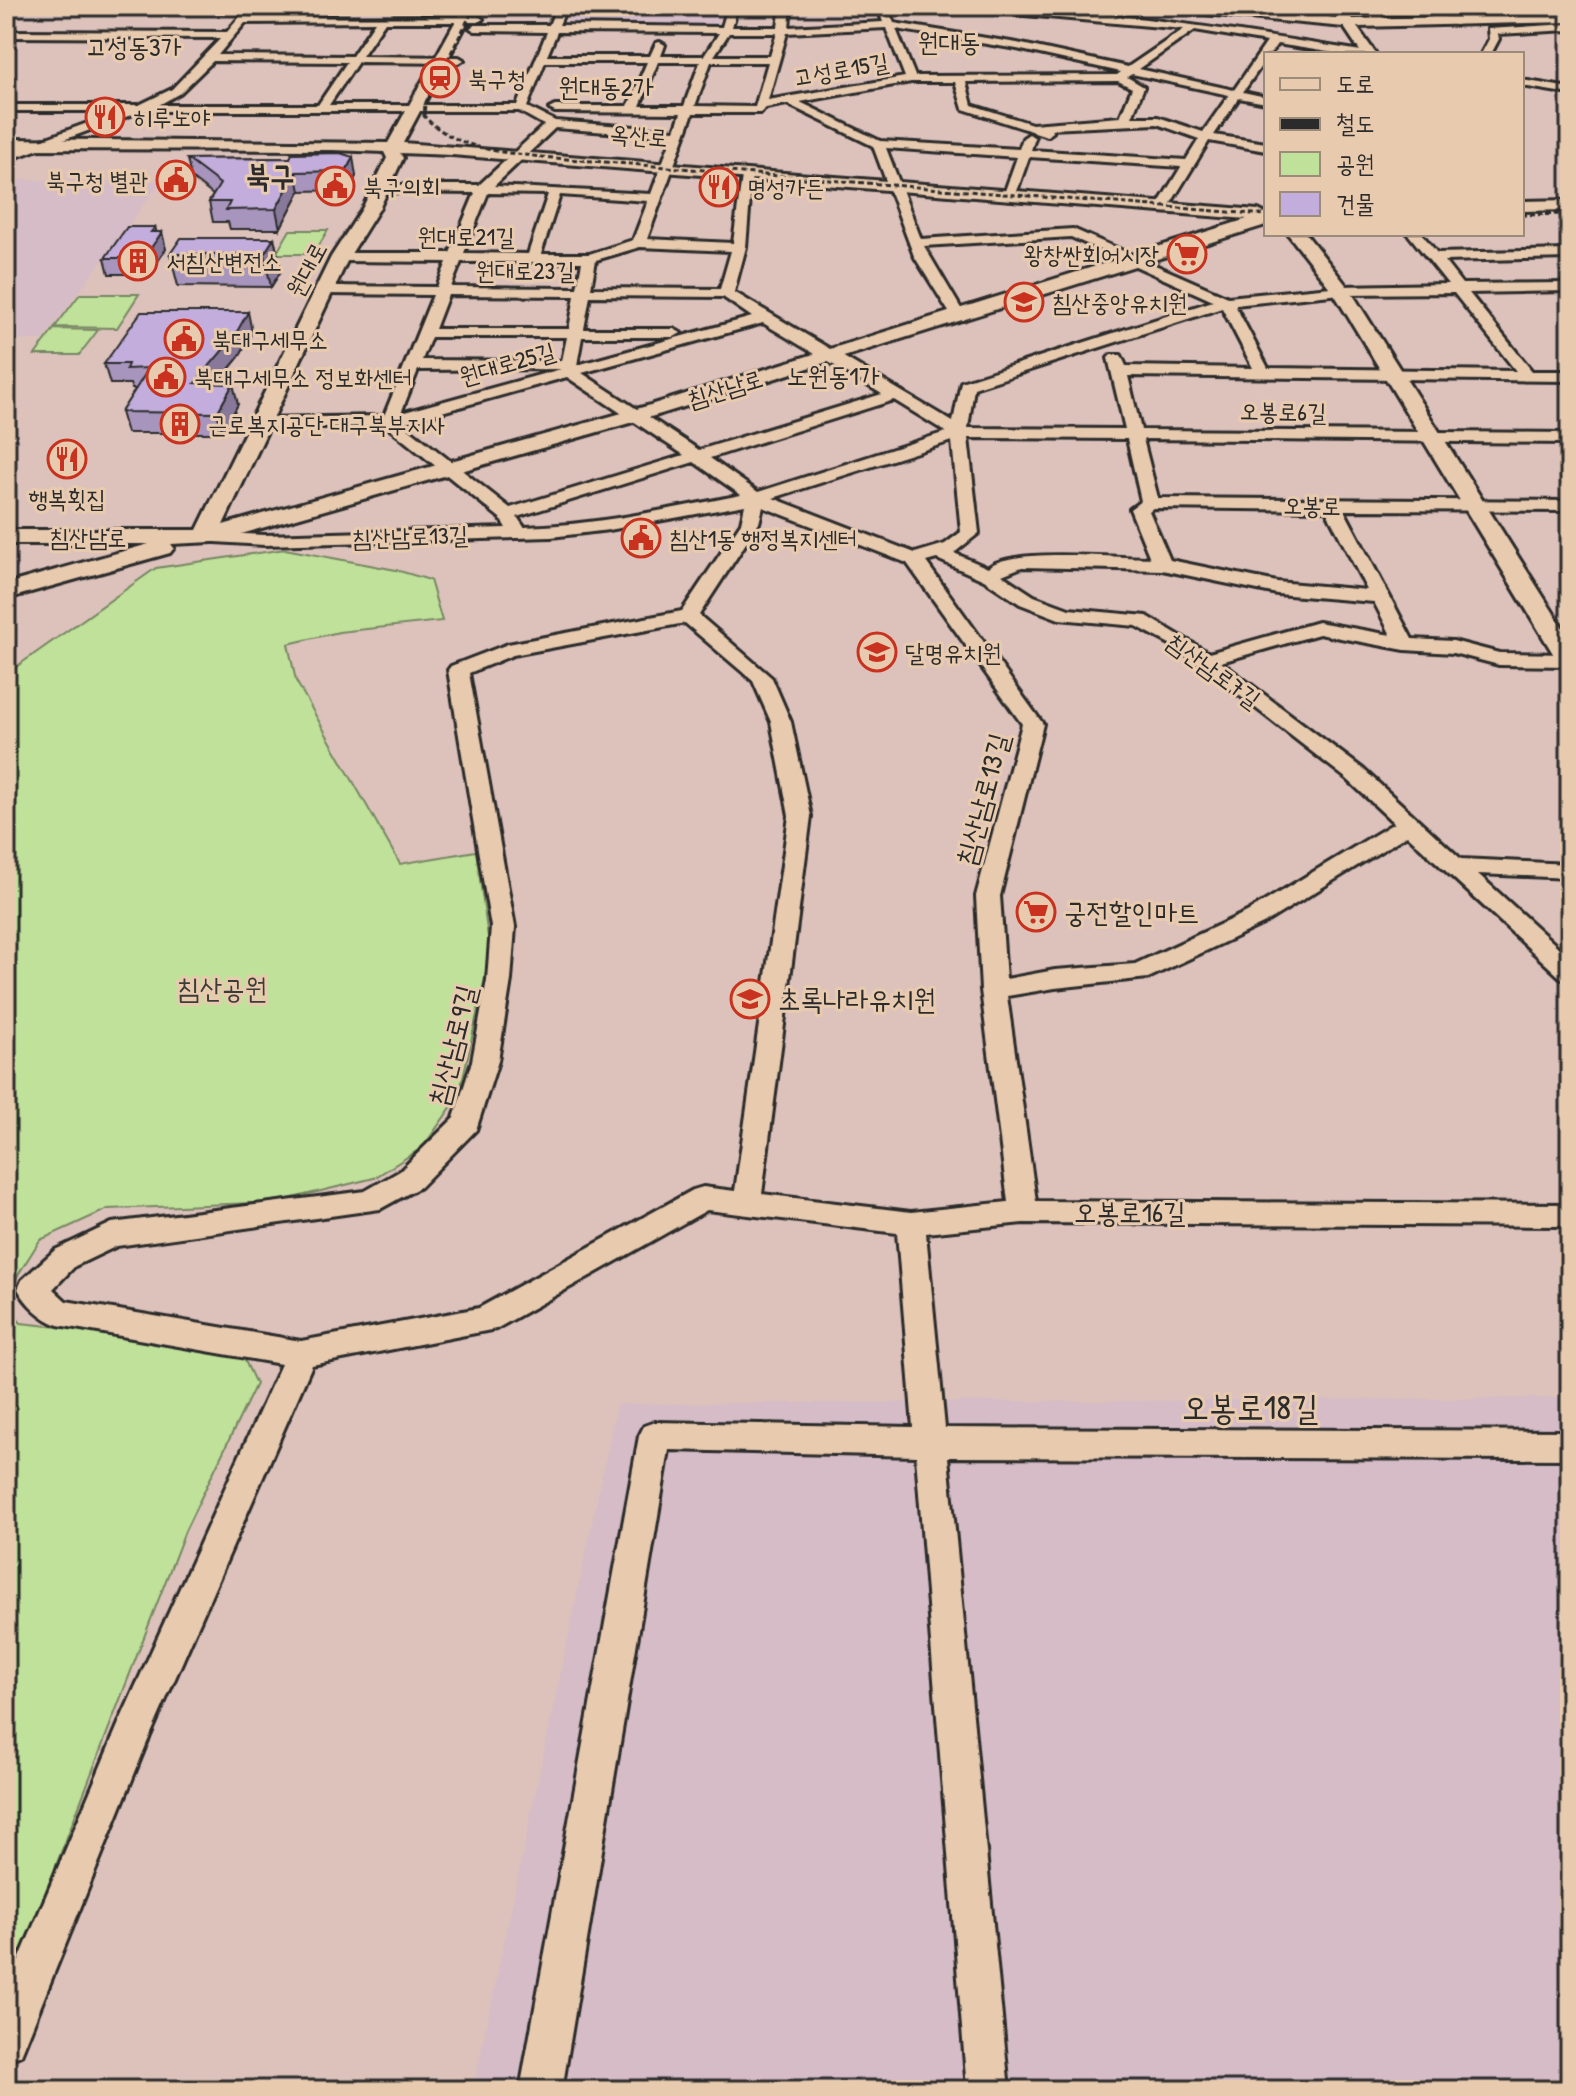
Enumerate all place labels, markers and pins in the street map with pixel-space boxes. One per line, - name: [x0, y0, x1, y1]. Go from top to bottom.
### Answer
- station icon: 북구청: [419, 57, 461, 99]
- place label: 북구청: [468, 62, 526, 94]
- restaurant icon: 히루노야: [84, 96, 126, 138]
- place label: 히루노야: [133, 101, 210, 133]
- public building icon: 북구청 별관: [155, 159, 197, 201]
- place label: 북구청 별관: [46, 164, 148, 196]
- public building icon: 북구의회: [314, 165, 356, 207]
- restaurant icon: 명성가든: [698, 166, 740, 208]
- place label: 북구의회: [363, 170, 440, 202]
- place label: 명성가든: [747, 171, 824, 203]
- supermarket icon: 왕창싼회어시장: [1166, 233, 1208, 275]
- place label: 왕창싼회어시장: [1024, 238, 1159, 270]
- building icon: 서침산변전소: [117, 240, 159, 282]
- place label: 서침산변전소: [166, 245, 282, 277]
- school or university icon: 침산중앙유치원: [1003, 281, 1045, 323]
- place label: 침산중앙유치원: [1052, 286, 1187, 318]
- public building icon: 북대구세무소: [163, 318, 205, 360]
- place label: 북대구세무소: [212, 323, 328, 355]
- public building icon: 북대구세무소 정보화센터: [145, 356, 187, 398]
- place label: 북대구세무소 정보화센터: [194, 361, 412, 393]
- building icon: 근로복지공단 대구북부지사: [159, 403, 201, 445]
- place label: 근로복지공단 대구북부지사: [208, 408, 445, 440]
- restaurant icon: 행복횟집: [46, 438, 88, 480]
- place label: 행복횟집: [28, 482, 106, 514]
- public building icon: 침산1동 행정복지센터: [620, 517, 662, 559]
- place label: 침산1동 행정복지센터: [669, 522, 857, 554]
- school or university icon: 달명유치원: [856, 631, 898, 673]
- place label: 달명유치원: [905, 636, 1002, 668]
- supermarket icon: 궁전할인마트: [1015, 891, 1057, 933]
- place label: 궁전할인마트: [1064, 893, 1199, 931]
- school or university icon: 초록나라유치원: [729, 978, 771, 1020]
- place label: 초록나라유치원: [778, 980, 936, 1018]

